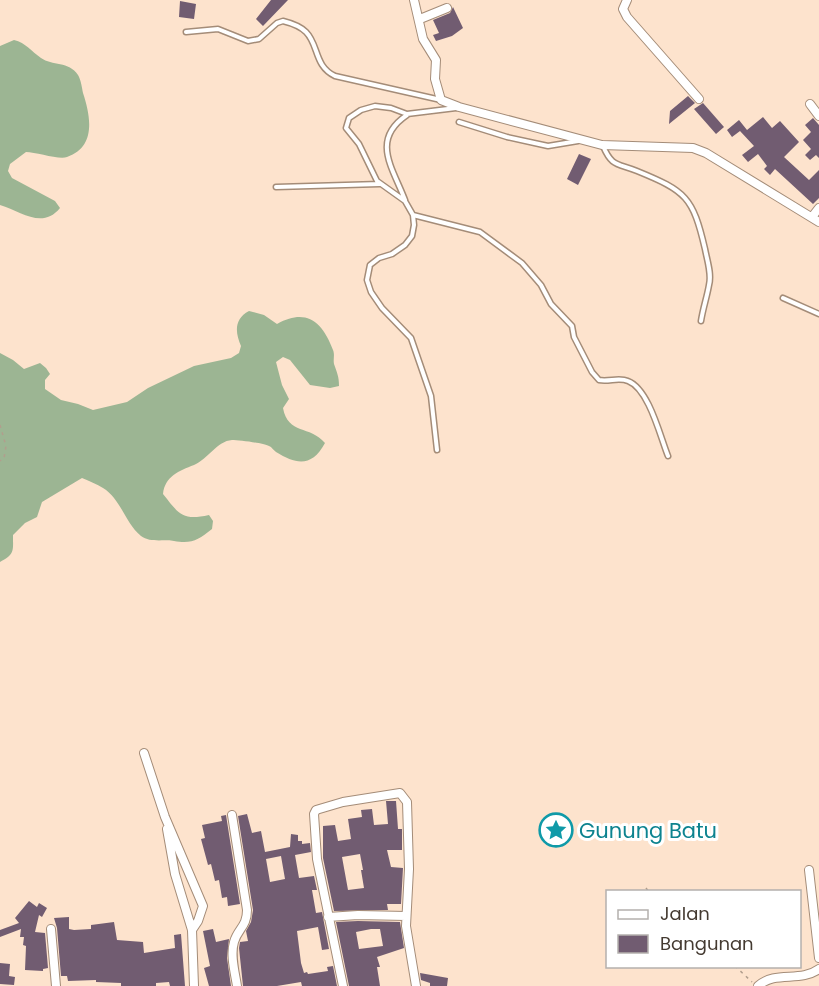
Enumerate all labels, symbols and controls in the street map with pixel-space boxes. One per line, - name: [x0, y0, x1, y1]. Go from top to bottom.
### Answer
- place icon: Gunung Batu: [538, 812, 574, 848]
- place label: Gunung Batu: [579, 816, 717, 845]
- legend: [606, 890, 801, 968]
- text: Jalan: [660, 901, 710, 926]
- text: Bangunan: [660, 931, 754, 956]

